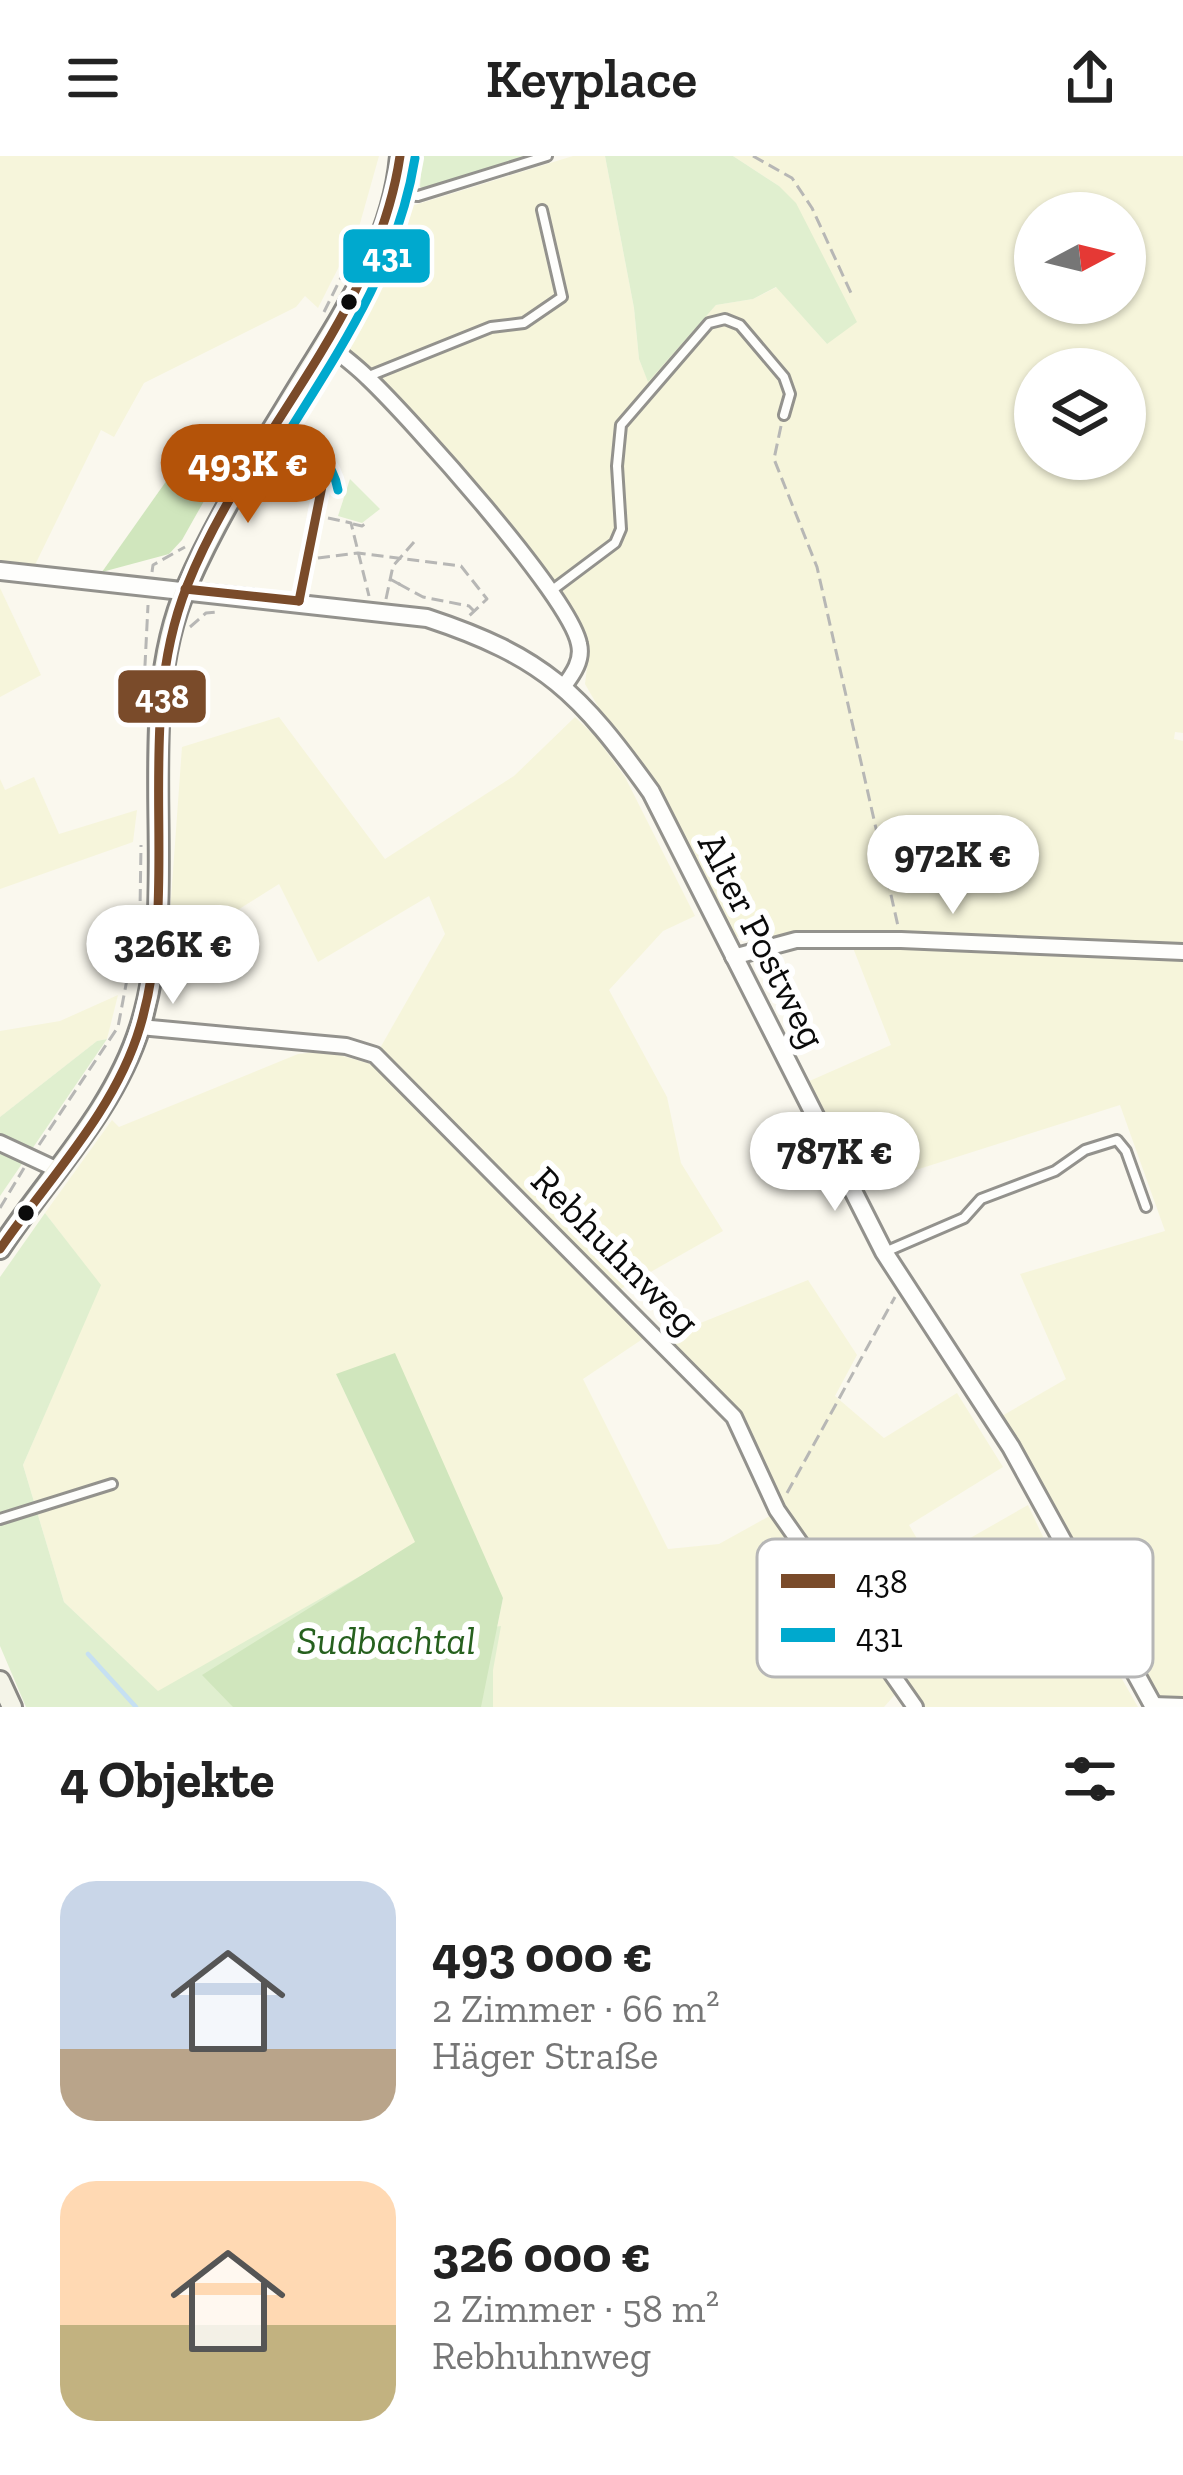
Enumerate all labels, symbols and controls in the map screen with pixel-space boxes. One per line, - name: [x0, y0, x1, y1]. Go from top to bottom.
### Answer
- icon: menu: [60, 45, 126, 111]
- icon: share: [1057, 45, 1123, 111]
- text: Keyplace: [486, 46, 697, 111]
- north arrow: [1014, 192, 1146, 324]
- map controls: [1014, 192, 1146, 480]
- line badge: 431: [341, 227, 432, 285]
- text: 431: [362, 236, 412, 275]
- unlabelled marker: [338, 291, 360, 313]
- button: layers: [1014, 348, 1146, 480]
- pin: 493K €: [150, 424, 346, 526]
- text: 493K €: [188, 439, 308, 486]
- line badge: 438: [116, 668, 208, 725]
- text: 438: [135, 677, 189, 716]
- pin: 972K €: [855, 815, 1051, 917]
- street label: Alter Postweg: [688, 825, 837, 1056]
- text: 972K €: [894, 830, 1012, 877]
- pin: 326K €: [75, 905, 271, 1007]
- text: 326K €: [113, 920, 233, 967]
- pin: 787K €: [737, 1112, 933, 1214]
- text: 787K €: [777, 1127, 893, 1174]
- street label: Rebhuhnweg: [522, 1156, 710, 1344]
- unlabelled marker: [15, 1202, 37, 1224]
- legend: [757, 1539, 1153, 1677]
- text: 438: [856, 1562, 908, 1601]
- text: 431: [856, 1616, 903, 1655]
- park label: Sudbachtal: [296, 1617, 476, 1664]
- icon: filters: [1057, 1746, 1123, 1812]
- text: 4 Objekte: [60, 1749, 274, 1810]
- text: 493 000 €: [432, 1924, 653, 1985]
- icon: home: [156, 1929, 300, 2073]
- text: 2 Zimmer · 66 m²: [432, 1985, 719, 2032]
- text: Häger Straße: [432, 2032, 658, 2079]
- text: 326 000 €: [432, 2224, 651, 2285]
- icon: home: [156, 2229, 300, 2373]
- text: 2 Zimmer · 58 m²: [432, 2285, 719, 2332]
- text: Rebhuhnweg: [432, 2332, 651, 2379]

